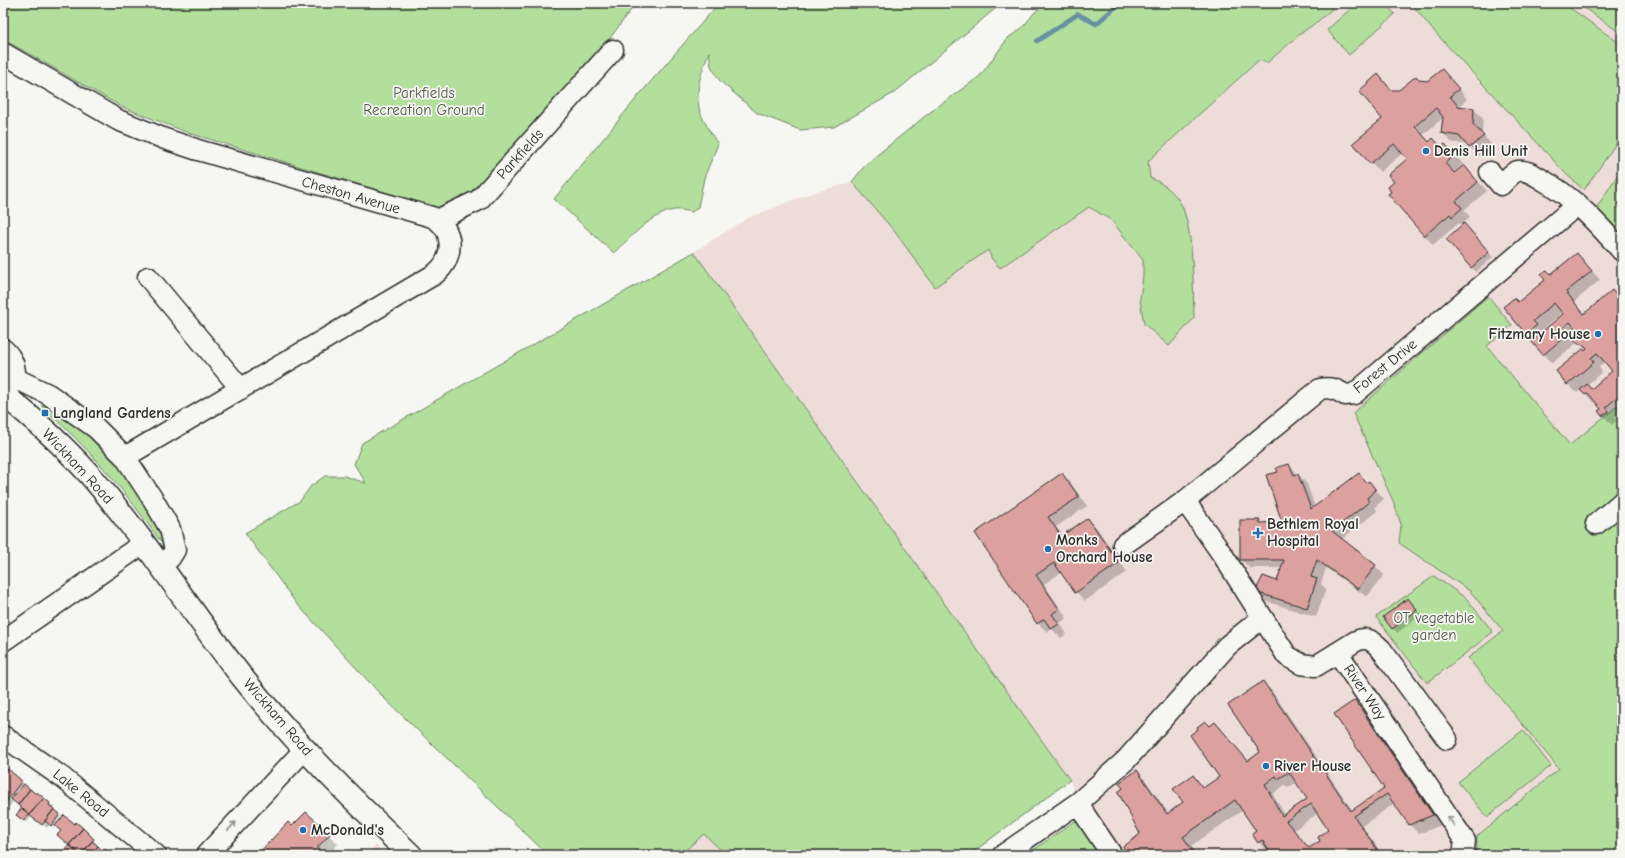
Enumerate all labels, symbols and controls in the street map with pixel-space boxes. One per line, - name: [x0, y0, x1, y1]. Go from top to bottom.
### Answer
- park label: Parkfields Recreation Ground: [363, 84, 485, 119]
- street label: Parkfields: [493, 125, 547, 183]
- place label: Denis Hill Unit: [1434, 142, 1529, 160]
- marker: Denis Hill Unit: [1421, 146, 1431, 156]
- street label: Cheston Avenue: [300, 172, 403, 218]
- place label: Fitzmary House: [1488, 325, 1590, 343]
- marker: Fitzmary House: [1593, 329, 1603, 339]
- street label: Forest Drive: [1350, 335, 1421, 397]
- place label: Langland Gardens: [53, 404, 171, 422]
- marker: Langland Gardens: [40, 408, 50, 418]
- street label: Wickham Road: [39, 425, 117, 507]
- place label: Bethlem Royal Hospital: [1267, 515, 1359, 550]
- marker: Bethlem Royal Hospital: [1252, 527, 1264, 539]
- place label: Monks Orchard House: [1056, 531, 1153, 566]
- marker: Monks Orchard House: [1043, 544, 1053, 554]
- park label: OT vegetable garden: [1393, 609, 1475, 644]
- street label: River Way: [1340, 661, 1390, 723]
- street label: Wickham Road: [240, 675, 316, 759]
- place label: River House: [1274, 757, 1351, 775]
- marker: River House: [1261, 761, 1271, 771]
- street label: Lake Road: [49, 765, 113, 821]
- one-way arrow: [1447, 815, 1455, 826]
- one-way arrow: [227, 821, 237, 831]
- place label: McDonald's: [311, 821, 384, 839]
- marker: McDonald's: [298, 825, 308, 835]

